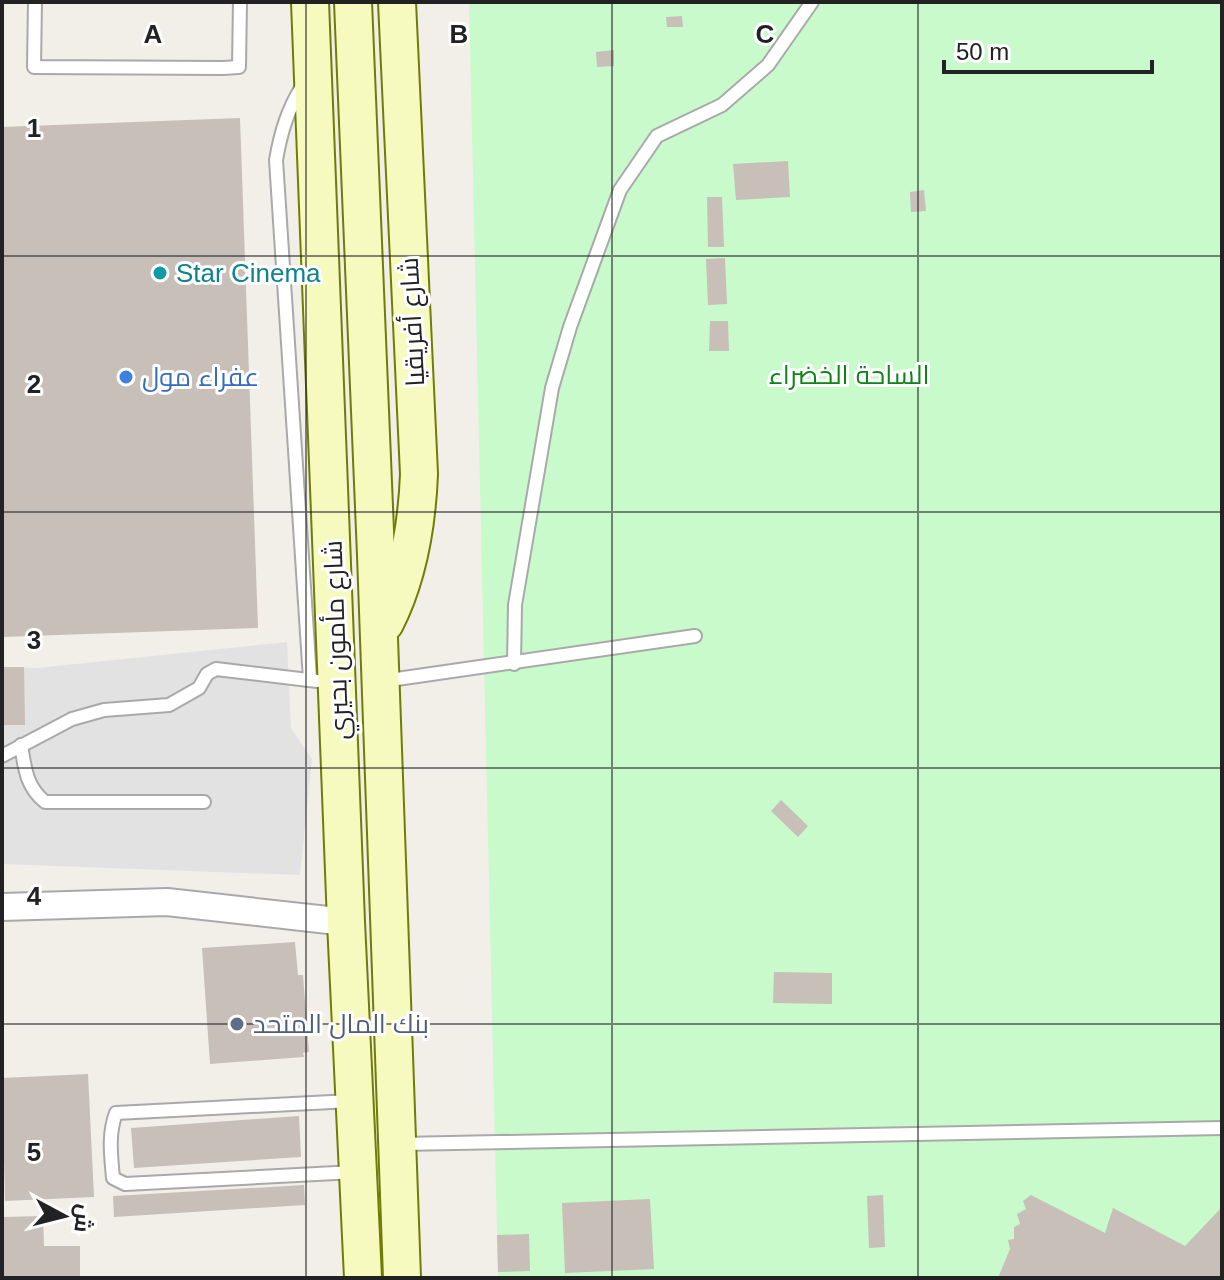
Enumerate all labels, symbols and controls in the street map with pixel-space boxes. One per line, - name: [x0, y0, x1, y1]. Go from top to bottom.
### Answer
- text: A: [144, 19, 163, 49]
- text: B: [450, 19, 468, 49]
- text: C: [756, 19, 775, 49]
- scale bar: [944, 24, 1152, 74]
- text: 50 m: [956, 38, 1009, 65]
- text: 1: [27, 113, 41, 143]
- street label: شارع أفريقيا: [392, 257, 432, 387]
- place label: Star Cinema: [176, 258, 321, 288]
- marker: Star Cinema: [151, 264, 169, 282]
- park label: الساحة الخضراء: [769, 360, 929, 390]
- place label: عفراء مول: [142, 362, 259, 392]
- marker: عفراء مول: [117, 368, 135, 386]
- text: 2: [27, 369, 41, 399]
- street label: شارع مأمون بحيري: [316, 540, 359, 740]
- text: 3: [27, 625, 41, 655]
- text: 4: [27, 881, 42, 911]
- place label: بنك المال المتحد: [253, 1009, 429, 1039]
- marker: بنك المال المتحد: [228, 1015, 246, 1033]
- text: 5: [27, 1137, 41, 1167]
- north arrow: [24, 1176, 104, 1256]
- text: ش: [68, 1203, 97, 1234]

